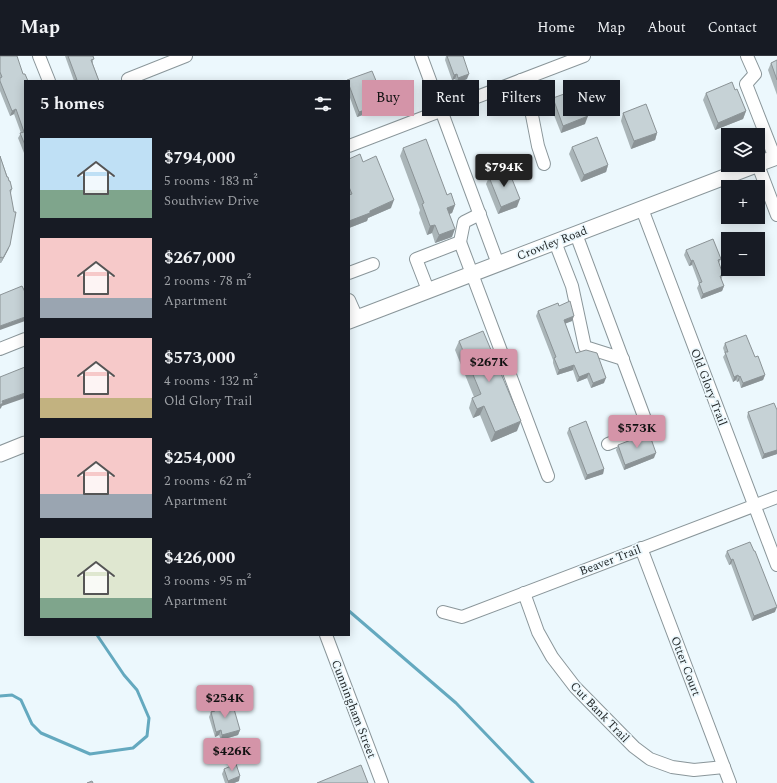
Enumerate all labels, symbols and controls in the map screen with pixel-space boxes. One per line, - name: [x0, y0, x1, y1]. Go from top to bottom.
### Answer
- text: Map: [20, 13, 60, 42]
- text: Home: [537, 17, 575, 38]
- text: Map: [597, 17, 625, 38]
- text: About: [647, 17, 686, 38]
- text: Contact: [708, 17, 757, 38]
- chip: Buy: [362, 80, 414, 116]
- chip: Rent: [422, 80, 479, 116]
- chip: Filters: [487, 80, 555, 116]
- chip: New: [563, 80, 620, 116]
- text: 5 homes: [40, 91, 105, 117]
- icon: filters: [312, 93, 334, 115]
- map controls: [721, 128, 765, 276]
- button: layers: [721, 128, 765, 172]
- text: $794,000: [164, 145, 235, 171]
- icon: home: [72, 154, 120, 202]
- pin: $794K: [476, 154, 532, 188]
- text: $794K: [484, 157, 524, 177]
- text: 5 rooms · 183 m²: [164, 171, 258, 191]
- button: +: [721, 180, 765, 224]
- text: Southview Drive: [164, 191, 259, 211]
- street label: Crowley Road: [514, 221, 590, 266]
- button: −: [721, 232, 765, 276]
- text: $267,000: [164, 245, 235, 271]
- icon: home: [72, 254, 120, 302]
- text: 2 rooms · 78 m²: [164, 271, 251, 291]
- text: Apartment: [164, 291, 227, 311]
- text: $573,000: [164, 345, 235, 371]
- street label: Old Glory Trail: [685, 346, 732, 429]
- pin: $267K: [461, 349, 517, 383]
- text: $267K: [469, 352, 509, 372]
- icon: home: [72, 354, 120, 402]
- text: 4 rooms · 132 m²: [164, 371, 258, 391]
- text: Old Glory Trail: [164, 391, 252, 411]
- pin: $573K: [609, 415, 665, 449]
- text: $573K: [617, 418, 657, 438]
- text: $254,000: [164, 445, 235, 471]
- icon: home: [72, 454, 120, 502]
- text: 2 rooms · 62 m²: [164, 471, 251, 491]
- text: Apartment: [164, 491, 227, 511]
- street label: Beaver Trail: [576, 540, 644, 581]
- text: $426,000: [164, 545, 235, 571]
- icon: home: [72, 554, 120, 602]
- text: 3 rooms · 95 m²: [164, 571, 251, 591]
- text: Apartment: [164, 591, 227, 611]
- street label: Otter Court: [665, 634, 706, 699]
- street label: Cunningham Street: [326, 657, 381, 761]
- street label: Cut Bank Trail: [565, 677, 634, 747]
- pin: $254K: [197, 685, 253, 719]
- text: $254K: [205, 688, 245, 708]
- pin: $426K: [204, 738, 260, 772]
- text: $426K: [212, 741, 252, 761]

